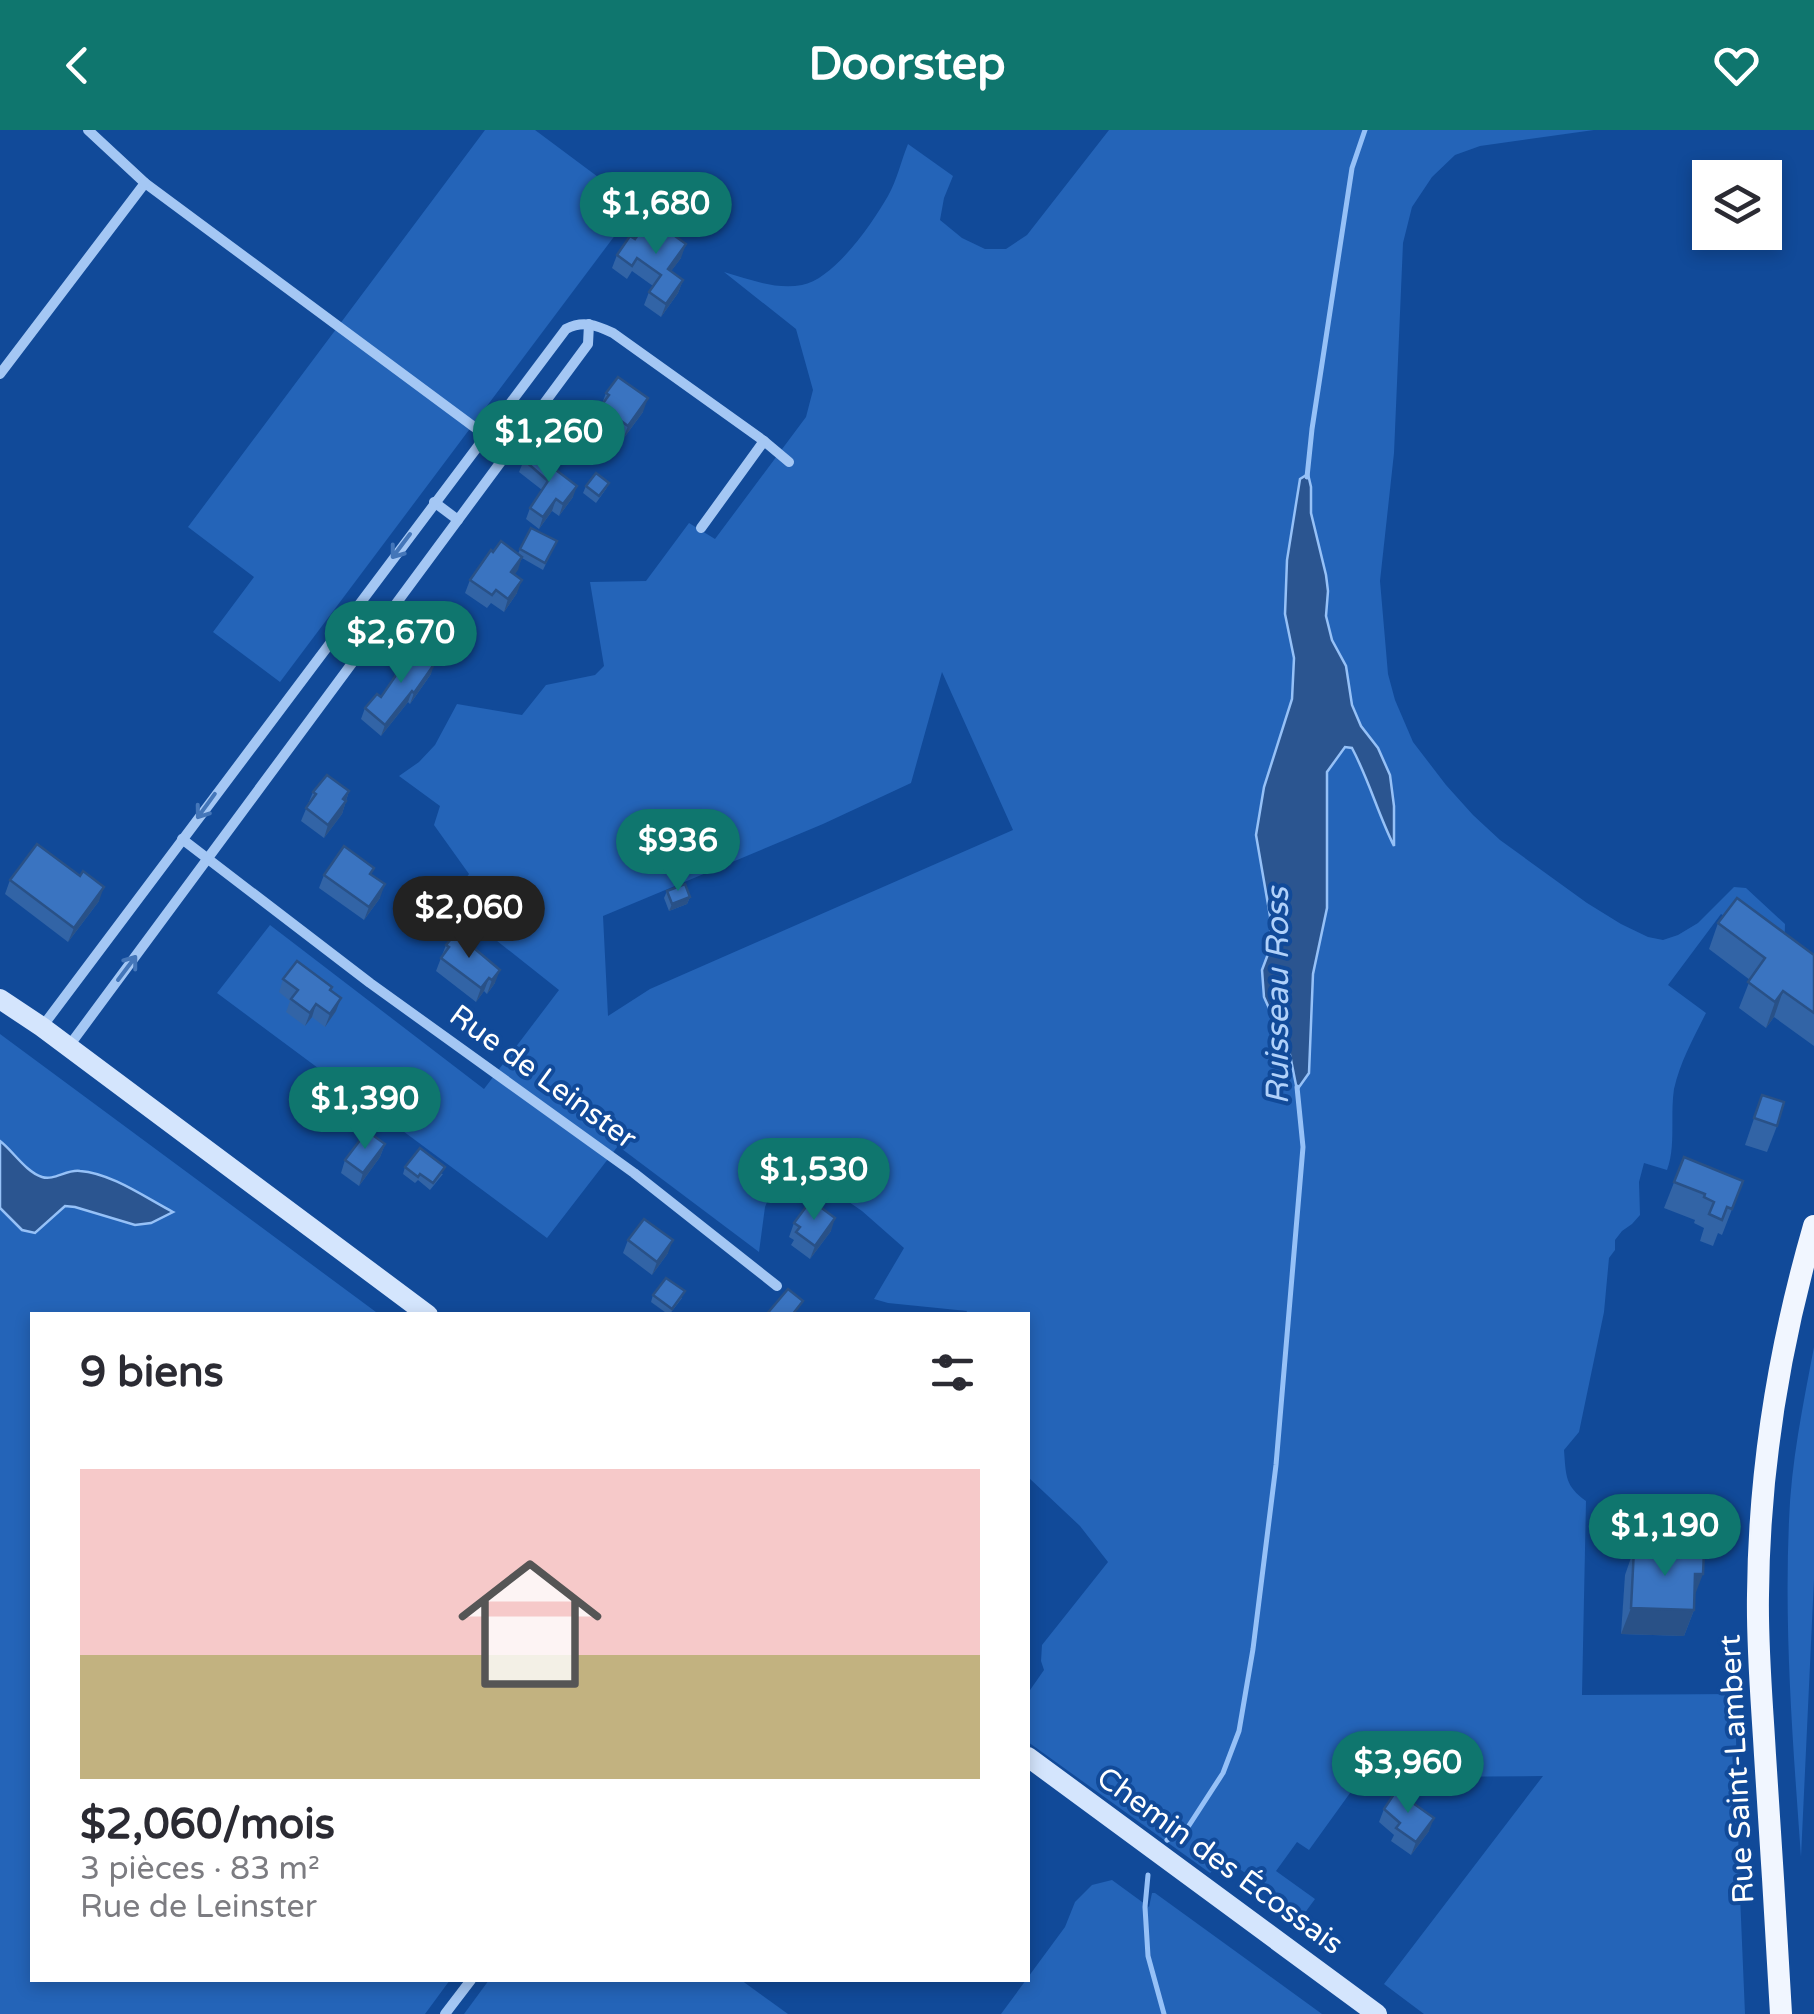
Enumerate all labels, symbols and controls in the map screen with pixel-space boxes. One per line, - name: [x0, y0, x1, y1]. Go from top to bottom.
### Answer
- icon: back: [50, 38, 105, 93]
- text: Doorstep: [808, 38, 1006, 92]
- icon: heart: [1709, 38, 1764, 93]
- map controls: [1692, 160, 1782, 250]
- button: layers: [1692, 160, 1782, 250]
- pin: $1,680: [575, 172, 737, 257]
- text: $1,680: [602, 185, 710, 223]
- pin: $1,260: [468, 400, 630, 485]
- text: $1,260: [495, 413, 603, 451]
- one-way arrow: [390, 532, 411, 559]
- pin: $2,670: [320, 601, 482, 686]
- text: $2,670: [347, 614, 455, 652]
- one-way arrow: [196, 792, 217, 819]
- pin: $936: [619, 809, 737, 894]
- text: $936: [638, 822, 718, 860]
- pin: $2,060: [388, 876, 550, 961]
- water label: Ruisseau Ross: [1259, 885, 1297, 1105]
- text: $2,060: [415, 889, 523, 927]
- one-way arrow: [116, 955, 137, 982]
- street label: Rue de Leinster: [442, 997, 644, 1158]
- pin: $1,390: [284, 1067, 446, 1152]
- text: $1,390: [311, 1080, 419, 1118]
- pin: $1,530: [733, 1138, 895, 1223]
- text: $1,530: [760, 1151, 868, 1189]
- icon: filters: [925, 1345, 980, 1400]
- text: 9 biens: [80, 1347, 224, 1398]
- pin: $1,190: [1584, 1494, 1746, 1579]
- text: $1,190: [1611, 1507, 1719, 1545]
- icon: home: [440, 1534, 620, 1714]
- street label: Rue Saint-Lambert: [1711, 1634, 1763, 1904]
- pin: $3,960: [1327, 1731, 1489, 1816]
- text: $3,960: [1354, 1744, 1462, 1782]
- street label: Chemin des Écossais: [1090, 1759, 1350, 1963]
- text: $2,060/mois: [80, 1799, 335, 1850]
- text: 3 pièces · 83 m²: [80, 1850, 320, 1888]
- text: Rue de Leinster: [80, 1888, 317, 1926]

